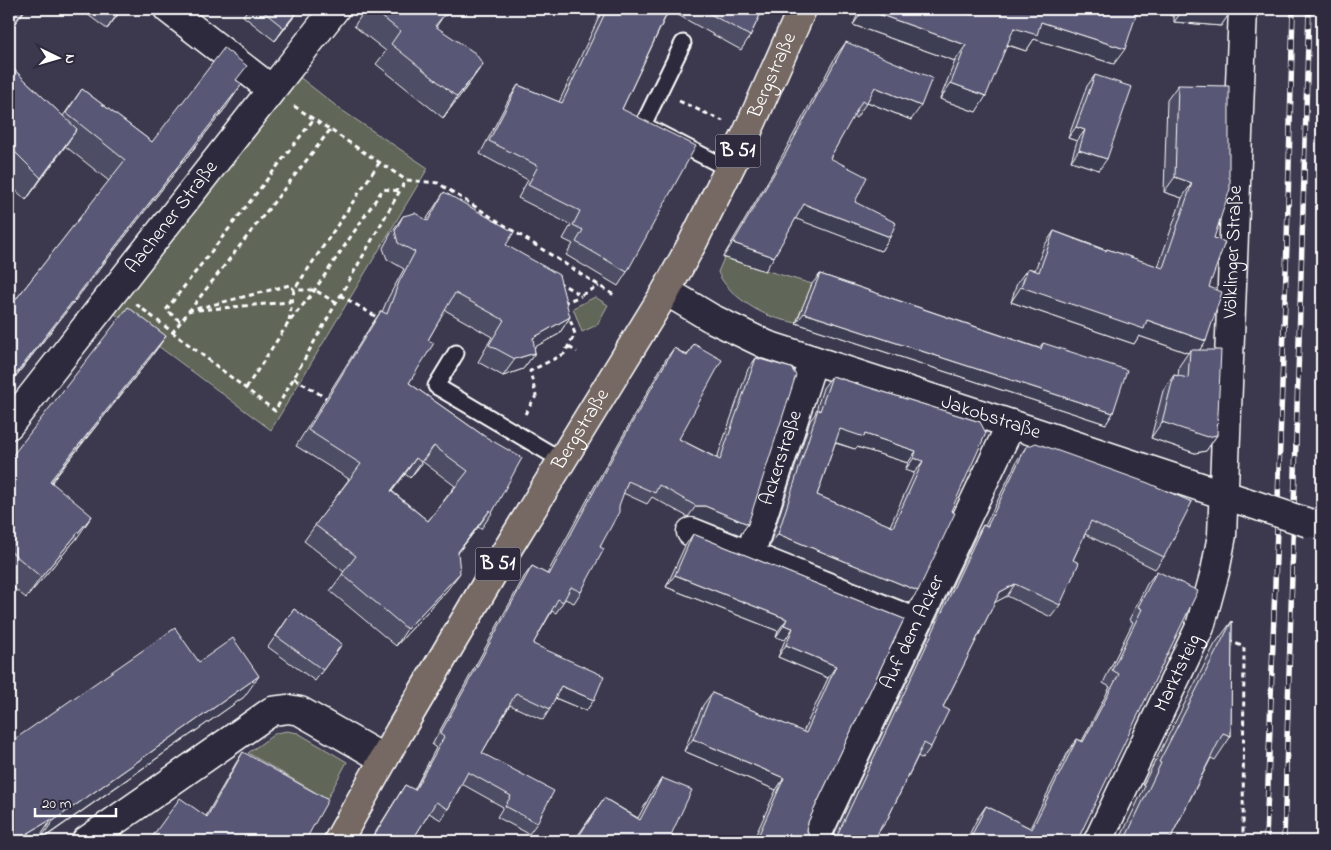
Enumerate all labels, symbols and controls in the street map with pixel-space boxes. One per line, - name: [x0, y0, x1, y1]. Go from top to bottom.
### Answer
- street label: Bergstraße: [740, 28, 804, 124]
- north arrow: [32, 32, 82, 82]
- text: N: [59, 53, 80, 65]
- road number: B 51: [716, 134, 760, 168]
- street label: Aachener Straße: [118, 154, 225, 280]
- street label: Völklinger Straße: [1216, 185, 1250, 320]
- street label: Bergstraße: [544, 383, 617, 477]
- street label: Jakobstraße: [937, 388, 1044, 447]
- street label: Ackerstraße: [752, 407, 810, 509]
- road number: B 51: [476, 548, 520, 580]
- street label: Auf dem Acker: [873, 569, 953, 694]
- street label: Marktsteig: [1147, 629, 1210, 717]
- scale bar: [35, 785, 116, 817]
- text: 20 m: [42, 793, 72, 815]

